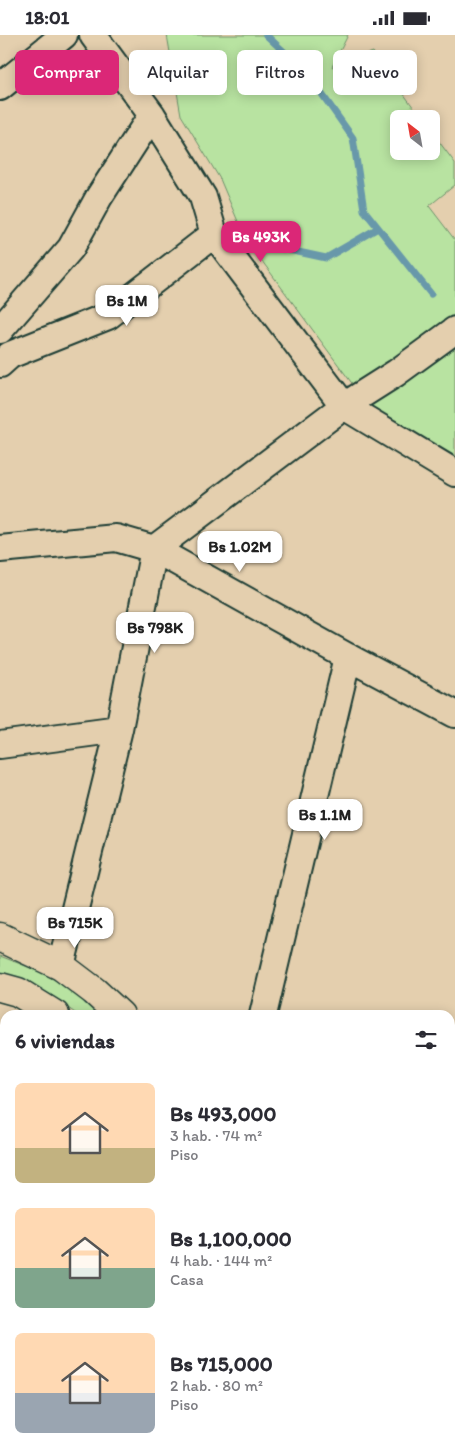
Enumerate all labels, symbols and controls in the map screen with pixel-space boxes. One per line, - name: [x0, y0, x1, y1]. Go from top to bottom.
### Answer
- text: 18:01: [25, 6, 69, 29]
- chip: Comprar: [15, 50, 119, 95]
- chip: Alquilar: [129, 50, 227, 95]
- chip: Filtros: [237, 50, 323, 95]
- chip: Nuevo: [333, 50, 417, 95]
- north arrow: [390, 110, 440, 160]
- map controls: [390, 110, 440, 160]
- pin: Bs 493K: [215, 221, 307, 263]
- text: Bs 493K: [232, 227, 290, 246]
- pin: Bs 1M: [92, 285, 162, 327]
- text: Bs 1M: [106, 291, 148, 310]
- pin: Bs 1.02M: [188, 531, 292, 573]
- text: Bs 1.02M: [208, 537, 272, 556]
- pin: Bs 798K: [109, 611, 201, 654]
- text: Bs 798K: [127, 618, 183, 637]
- pin: Bs 1.1M: [279, 799, 371, 841]
- text: Bs 1.1M: [299, 805, 351, 824]
- pin: Bs 715K: [29, 907, 121, 949]
- text: Bs 715K: [48, 913, 102, 932]
- icon: filters: [412, 1026, 440, 1054]
- text: 6 viviendas: [15, 1028, 115, 1053]
- text: Bs 493,000: [170, 1101, 276, 1126]
- icon: home: [55, 1103, 115, 1163]
- text: 3 hab. · 74 m²: [170, 1126, 262, 1145]
- text: Piso: [170, 1145, 198, 1164]
- text: Bs 1,100,000: [170, 1226, 292, 1251]
- icon: home: [55, 1228, 115, 1288]
- text: 4 hab. · 144 m²: [170, 1251, 272, 1270]
- text: Casa: [170, 1270, 204, 1289]
- text: Bs 715,000: [170, 1351, 273, 1376]
- icon: home: [55, 1353, 115, 1413]
- text: 2 hab. · 80 m²: [170, 1376, 263, 1395]
- text: Piso: [170, 1395, 198, 1414]

